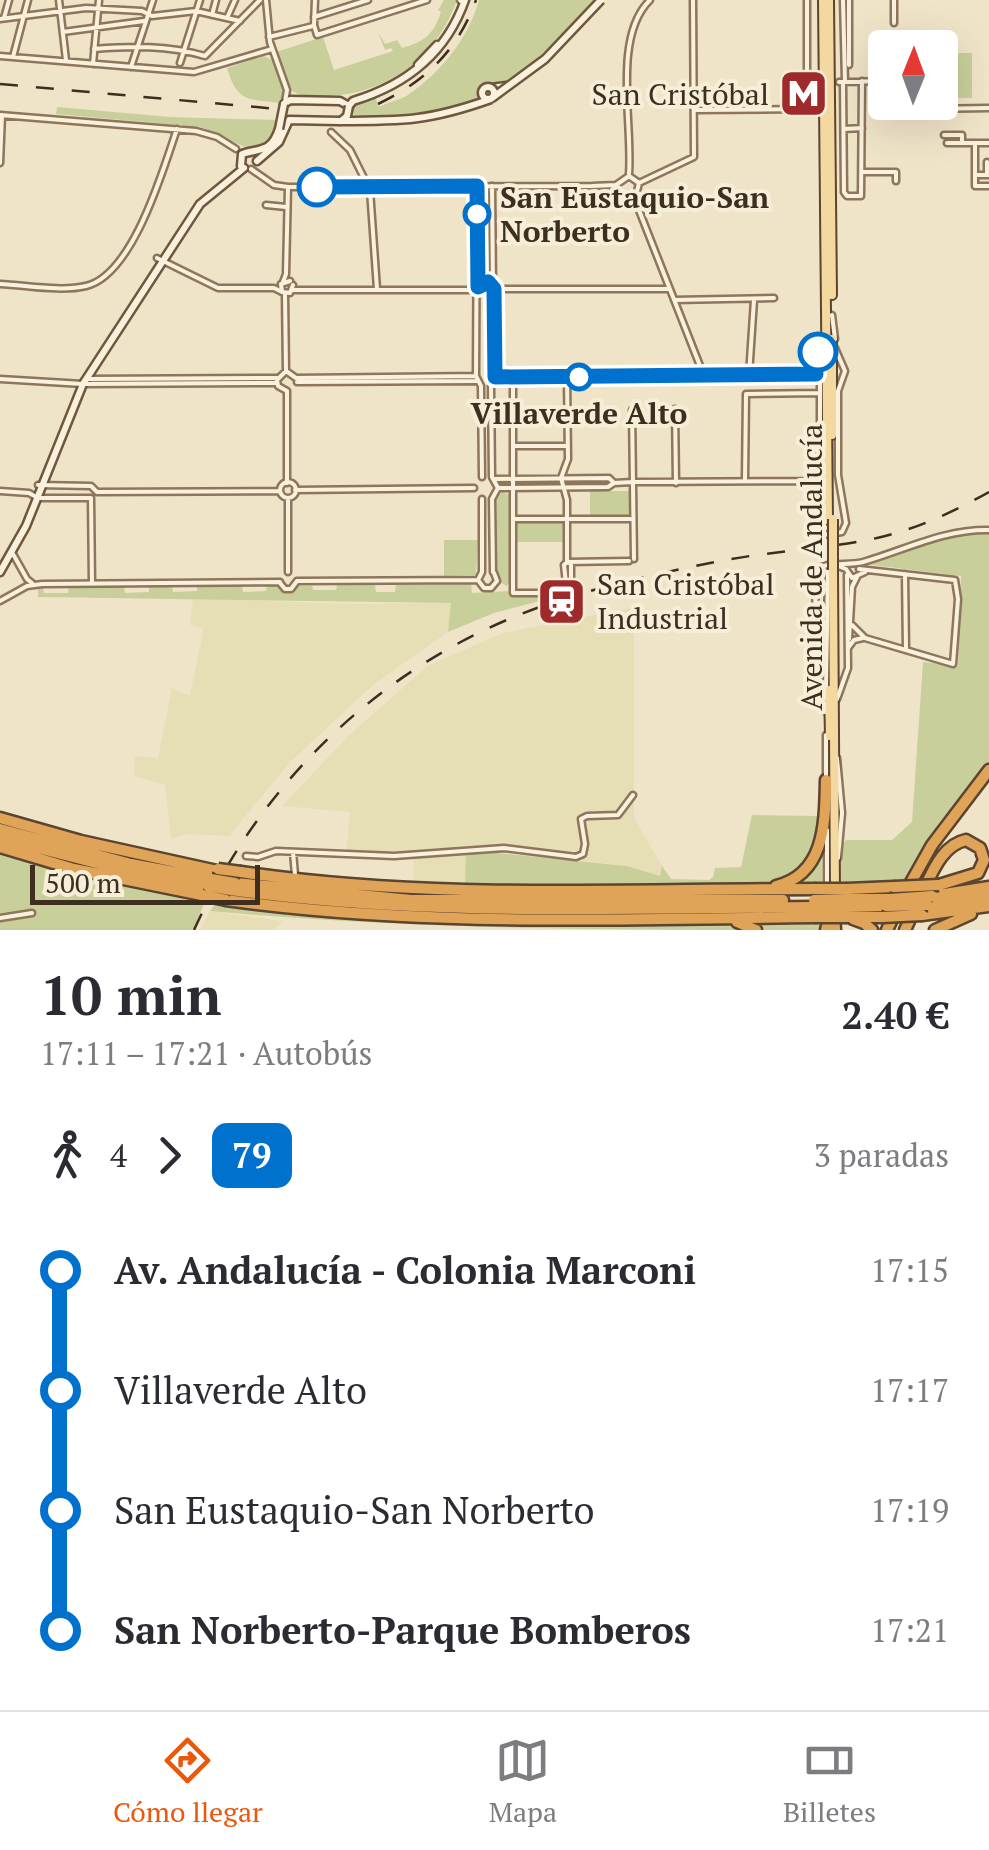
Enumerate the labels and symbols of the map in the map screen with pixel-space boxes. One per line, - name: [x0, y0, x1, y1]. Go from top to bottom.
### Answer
- north arrow: [868, 30, 958, 120]
- metro station icon: San Cristóbal: [778, 68, 830, 120]
- place label: San Cristóbal: [592, 74, 769, 114]
- unlabelled marker: [298, 168, 336, 206]
- place label: San Eustaquio-San Norberto: [500, 177, 769, 251]
- marker: San Eustaquio-San Norberto: [464, 201, 490, 227]
- unlabelled marker: [799, 333, 837, 371]
- marker: Villaverde Alto: [566, 364, 592, 390]
- place label: Villaverde Alto: [471, 393, 687, 433]
- street label: Avenida de Andalucía: [791, 423, 831, 711]
- place label: San Cristóbal Industrial: [597, 564, 774, 638]
- station icon: San Cristóbal Industrial: [536, 575, 588, 627]
- scale bar: [30, 860, 260, 904]

